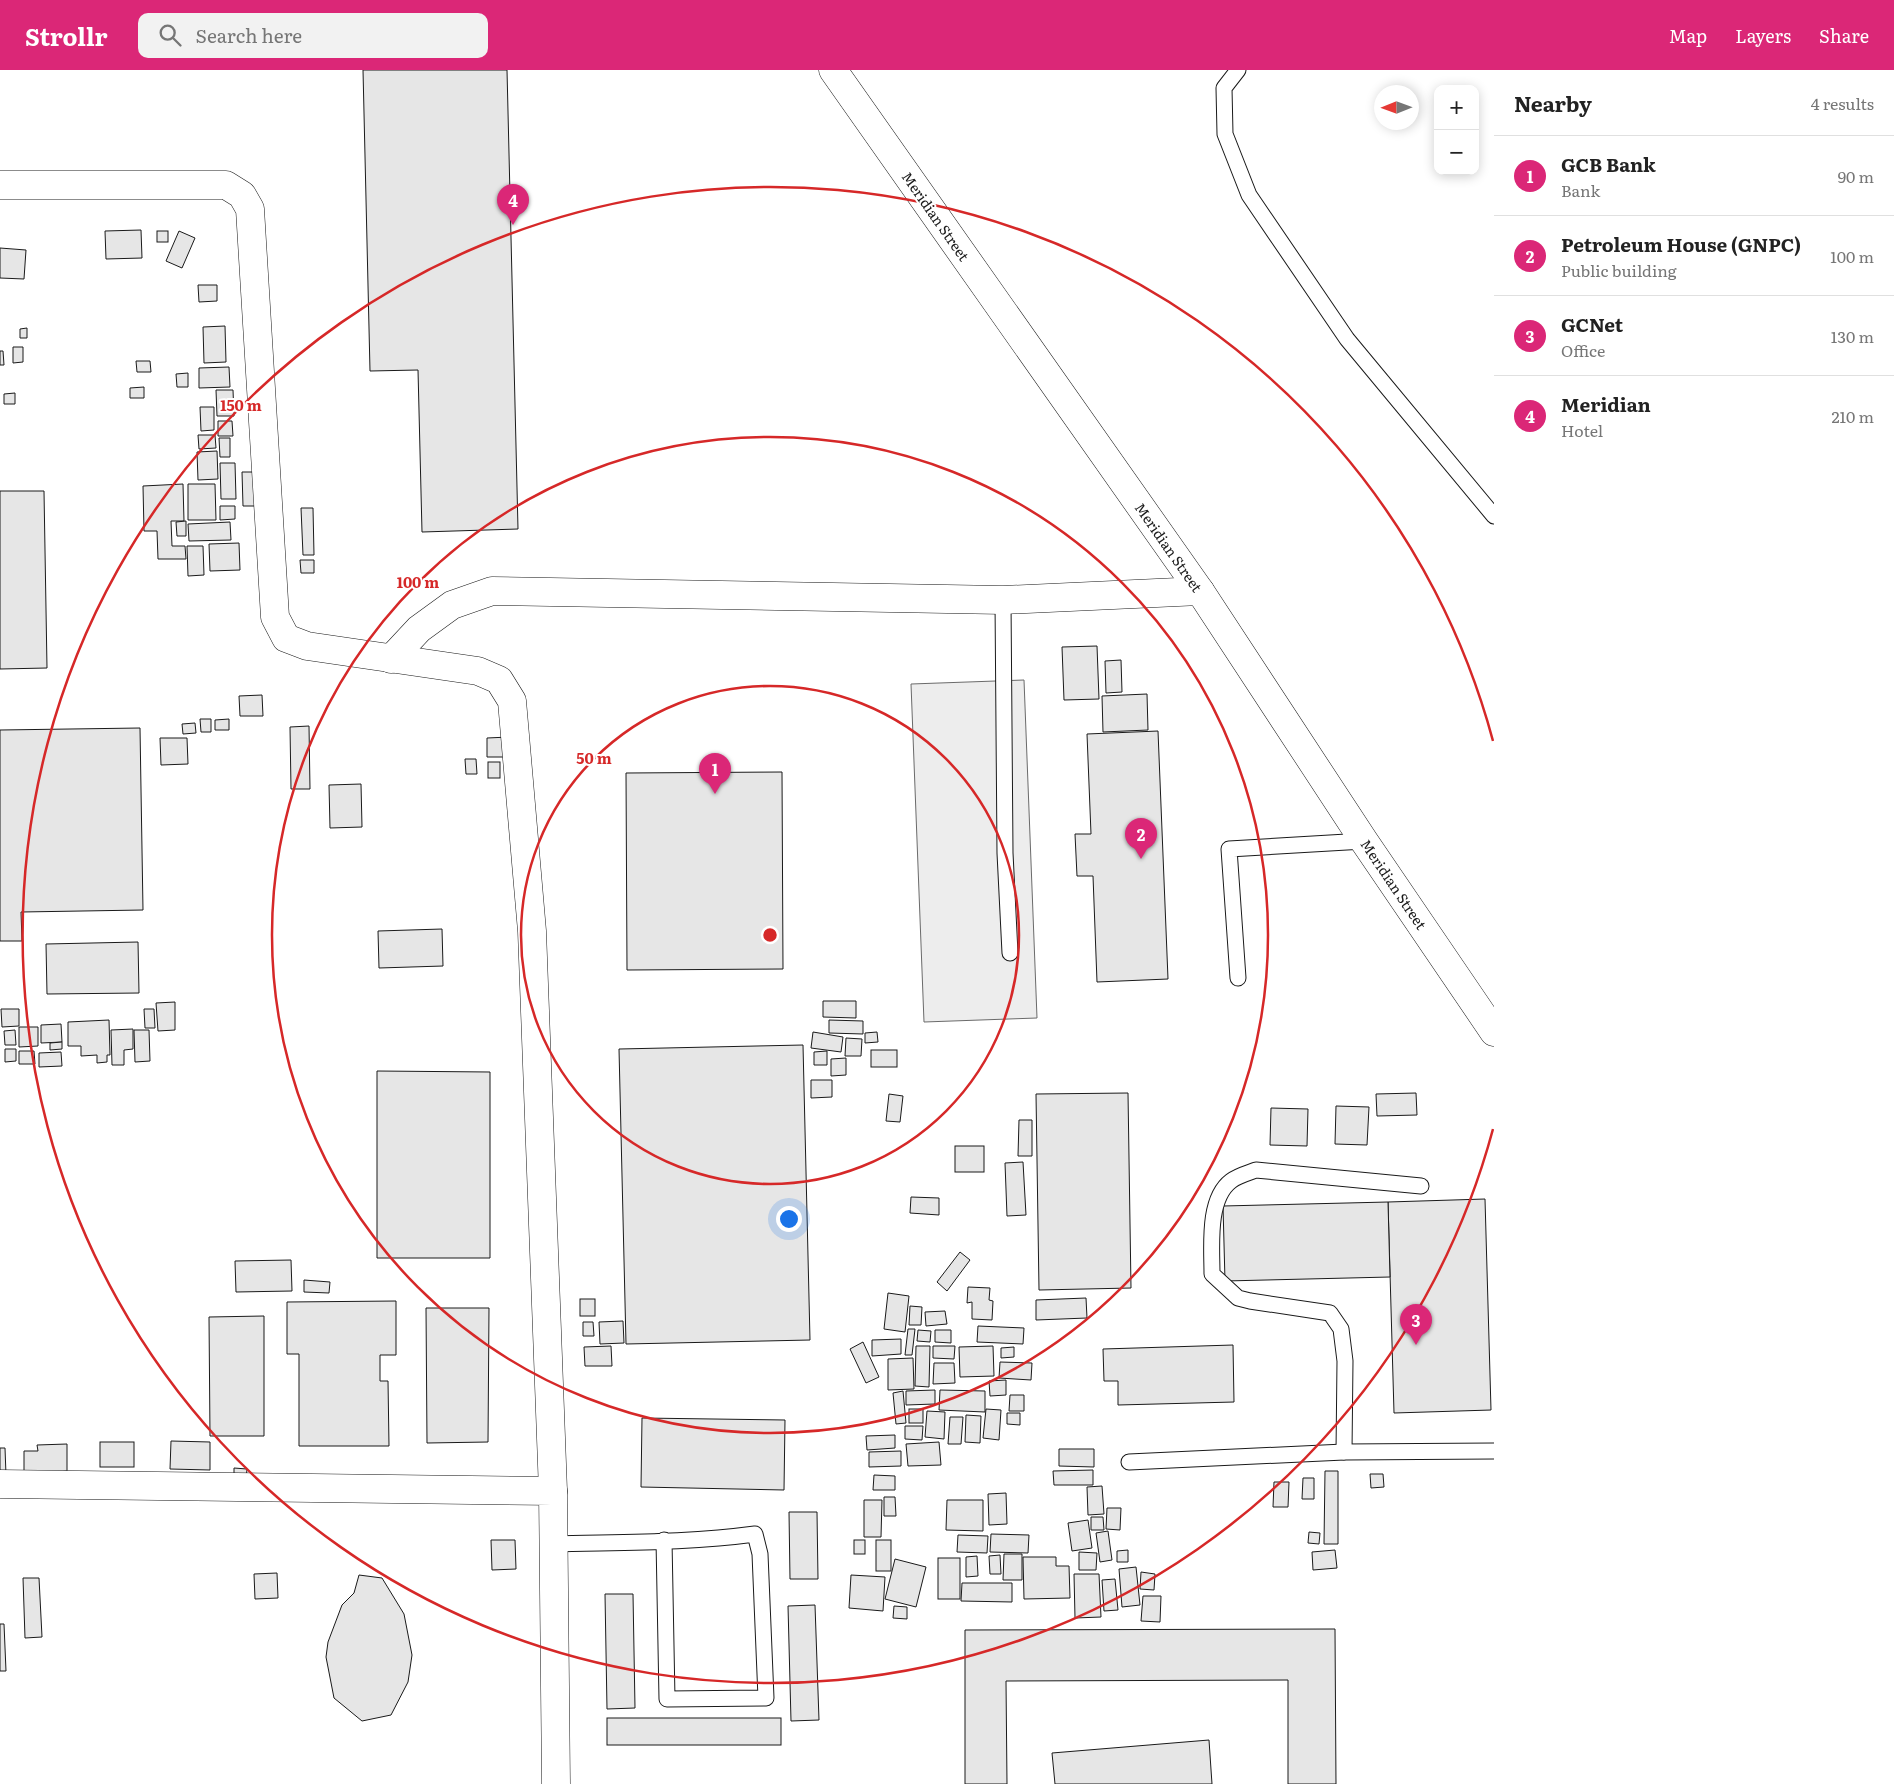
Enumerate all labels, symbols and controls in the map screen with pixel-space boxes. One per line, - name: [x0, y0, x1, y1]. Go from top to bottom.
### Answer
- search box: [138, 13, 488, 58]
- text: Strollr: [25, 18, 108, 53]
- icon: search: [156, 21, 184, 49]
- text: Search here: [196, 21, 302, 49]
- text: Map: [1669, 22, 1707, 49]
- text: Layers: [1735, 22, 1791, 49]
- text: Share: [1819, 22, 1869, 49]
- north arrow: [1374, 85, 1419, 130]
- map controls: [1434, 85, 1479, 175]
- button: +: [1434, 85, 1479, 130]
- text: Nearby: [1514, 87, 1592, 118]
- text: 4 results: [1811, 91, 1874, 115]
- button: −: [1434, 130, 1479, 175]
- text: GCB Bank: [1561, 150, 1656, 178]
- text: 1: [1527, 164, 1533, 188]
- text: 90 m: [1838, 164, 1874, 188]
- street label: Meridian Street: [898, 167, 974, 265]
- text: Bank: [1561, 178, 1600, 202]
- pin: 4: [497, 184, 529, 225]
- text: Petroleum House (GNPC): [1561, 230, 1801, 258]
- text: 2: [1526, 244, 1534, 268]
- text: 100 m: [1830, 244, 1874, 268]
- text: Public building: [1561, 258, 1677, 282]
- text: GCNet: [1561, 310, 1623, 338]
- text: 3: [1526, 324, 1534, 348]
- text: 130 m: [1831, 324, 1874, 348]
- text: Office: [1561, 338, 1605, 362]
- text: Meridian: [1561, 390, 1651, 418]
- text: 150 m: [220, 393, 262, 416]
- text: 4: [1525, 404, 1535, 428]
- text: 210 m: [1831, 404, 1874, 428]
- text: Hotel: [1561, 418, 1603, 442]
- street label: Meridian Street: [1131, 498, 1207, 596]
- text: 100 m: [397, 570, 439, 593]
- text: 50 m: [576, 746, 612, 769]
- pin: 1: [699, 753, 731, 794]
- pin: 2: [1125, 818, 1157, 859]
- street label: Meridian Street: [1356, 835, 1432, 933]
- centre of rings: [761, 926, 779, 944]
- your location: [776, 1206, 802, 1232]
- pin: 3: [1400, 1304, 1432, 1345]

